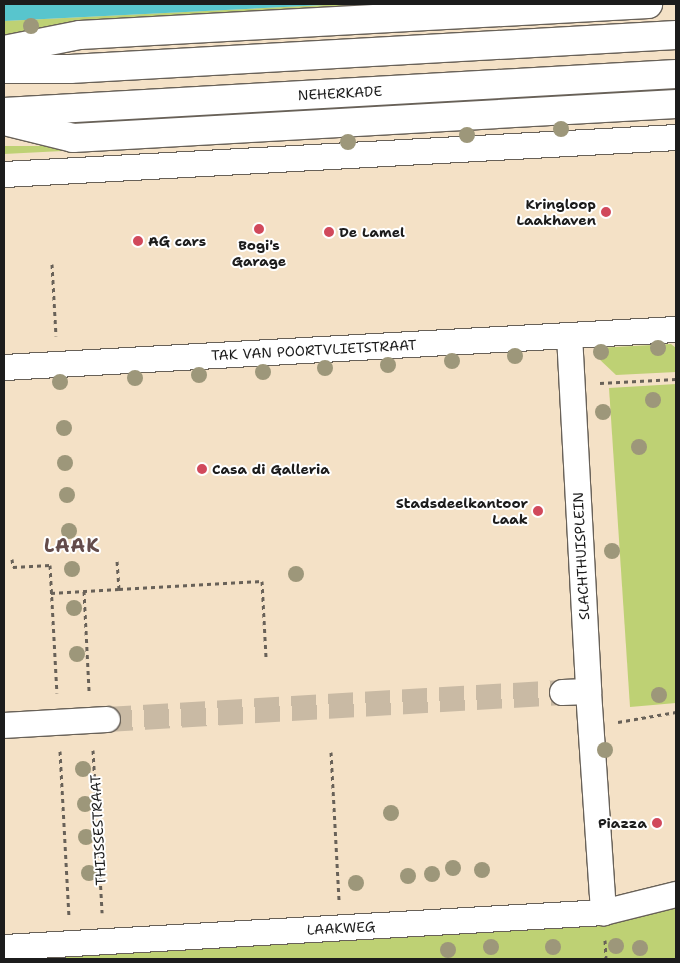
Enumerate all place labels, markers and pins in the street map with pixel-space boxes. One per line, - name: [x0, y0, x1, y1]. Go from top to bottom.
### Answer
- place label: Kringloop Laakhaven: [516, 196, 596, 228]
- marker: Kringloop Laakhaven: [600, 206, 612, 218]
- marker: Bogi's Garage: [253, 223, 265, 235]
- place label: De Lamel: [339, 224, 405, 240]
- marker: De Lamel: [323, 226, 335, 238]
- place label: AG cars: [148, 233, 206, 249]
- marker: AG cars: [132, 235, 144, 247]
- place label: Bogi's Garage: [232, 237, 286, 270]
- place label: Casa di Galleria: [212, 461, 330, 477]
- marker: Casa di Galleria: [196, 463, 208, 475]
- place label: Stadsdeelkantoor Laak: [396, 495, 528, 528]
- marker: Stadsdeelkantoor Laak: [532, 505, 544, 517]
- place label: Piazza: [598, 815, 647, 831]
- marker: Piazza: [651, 817, 663, 829]

